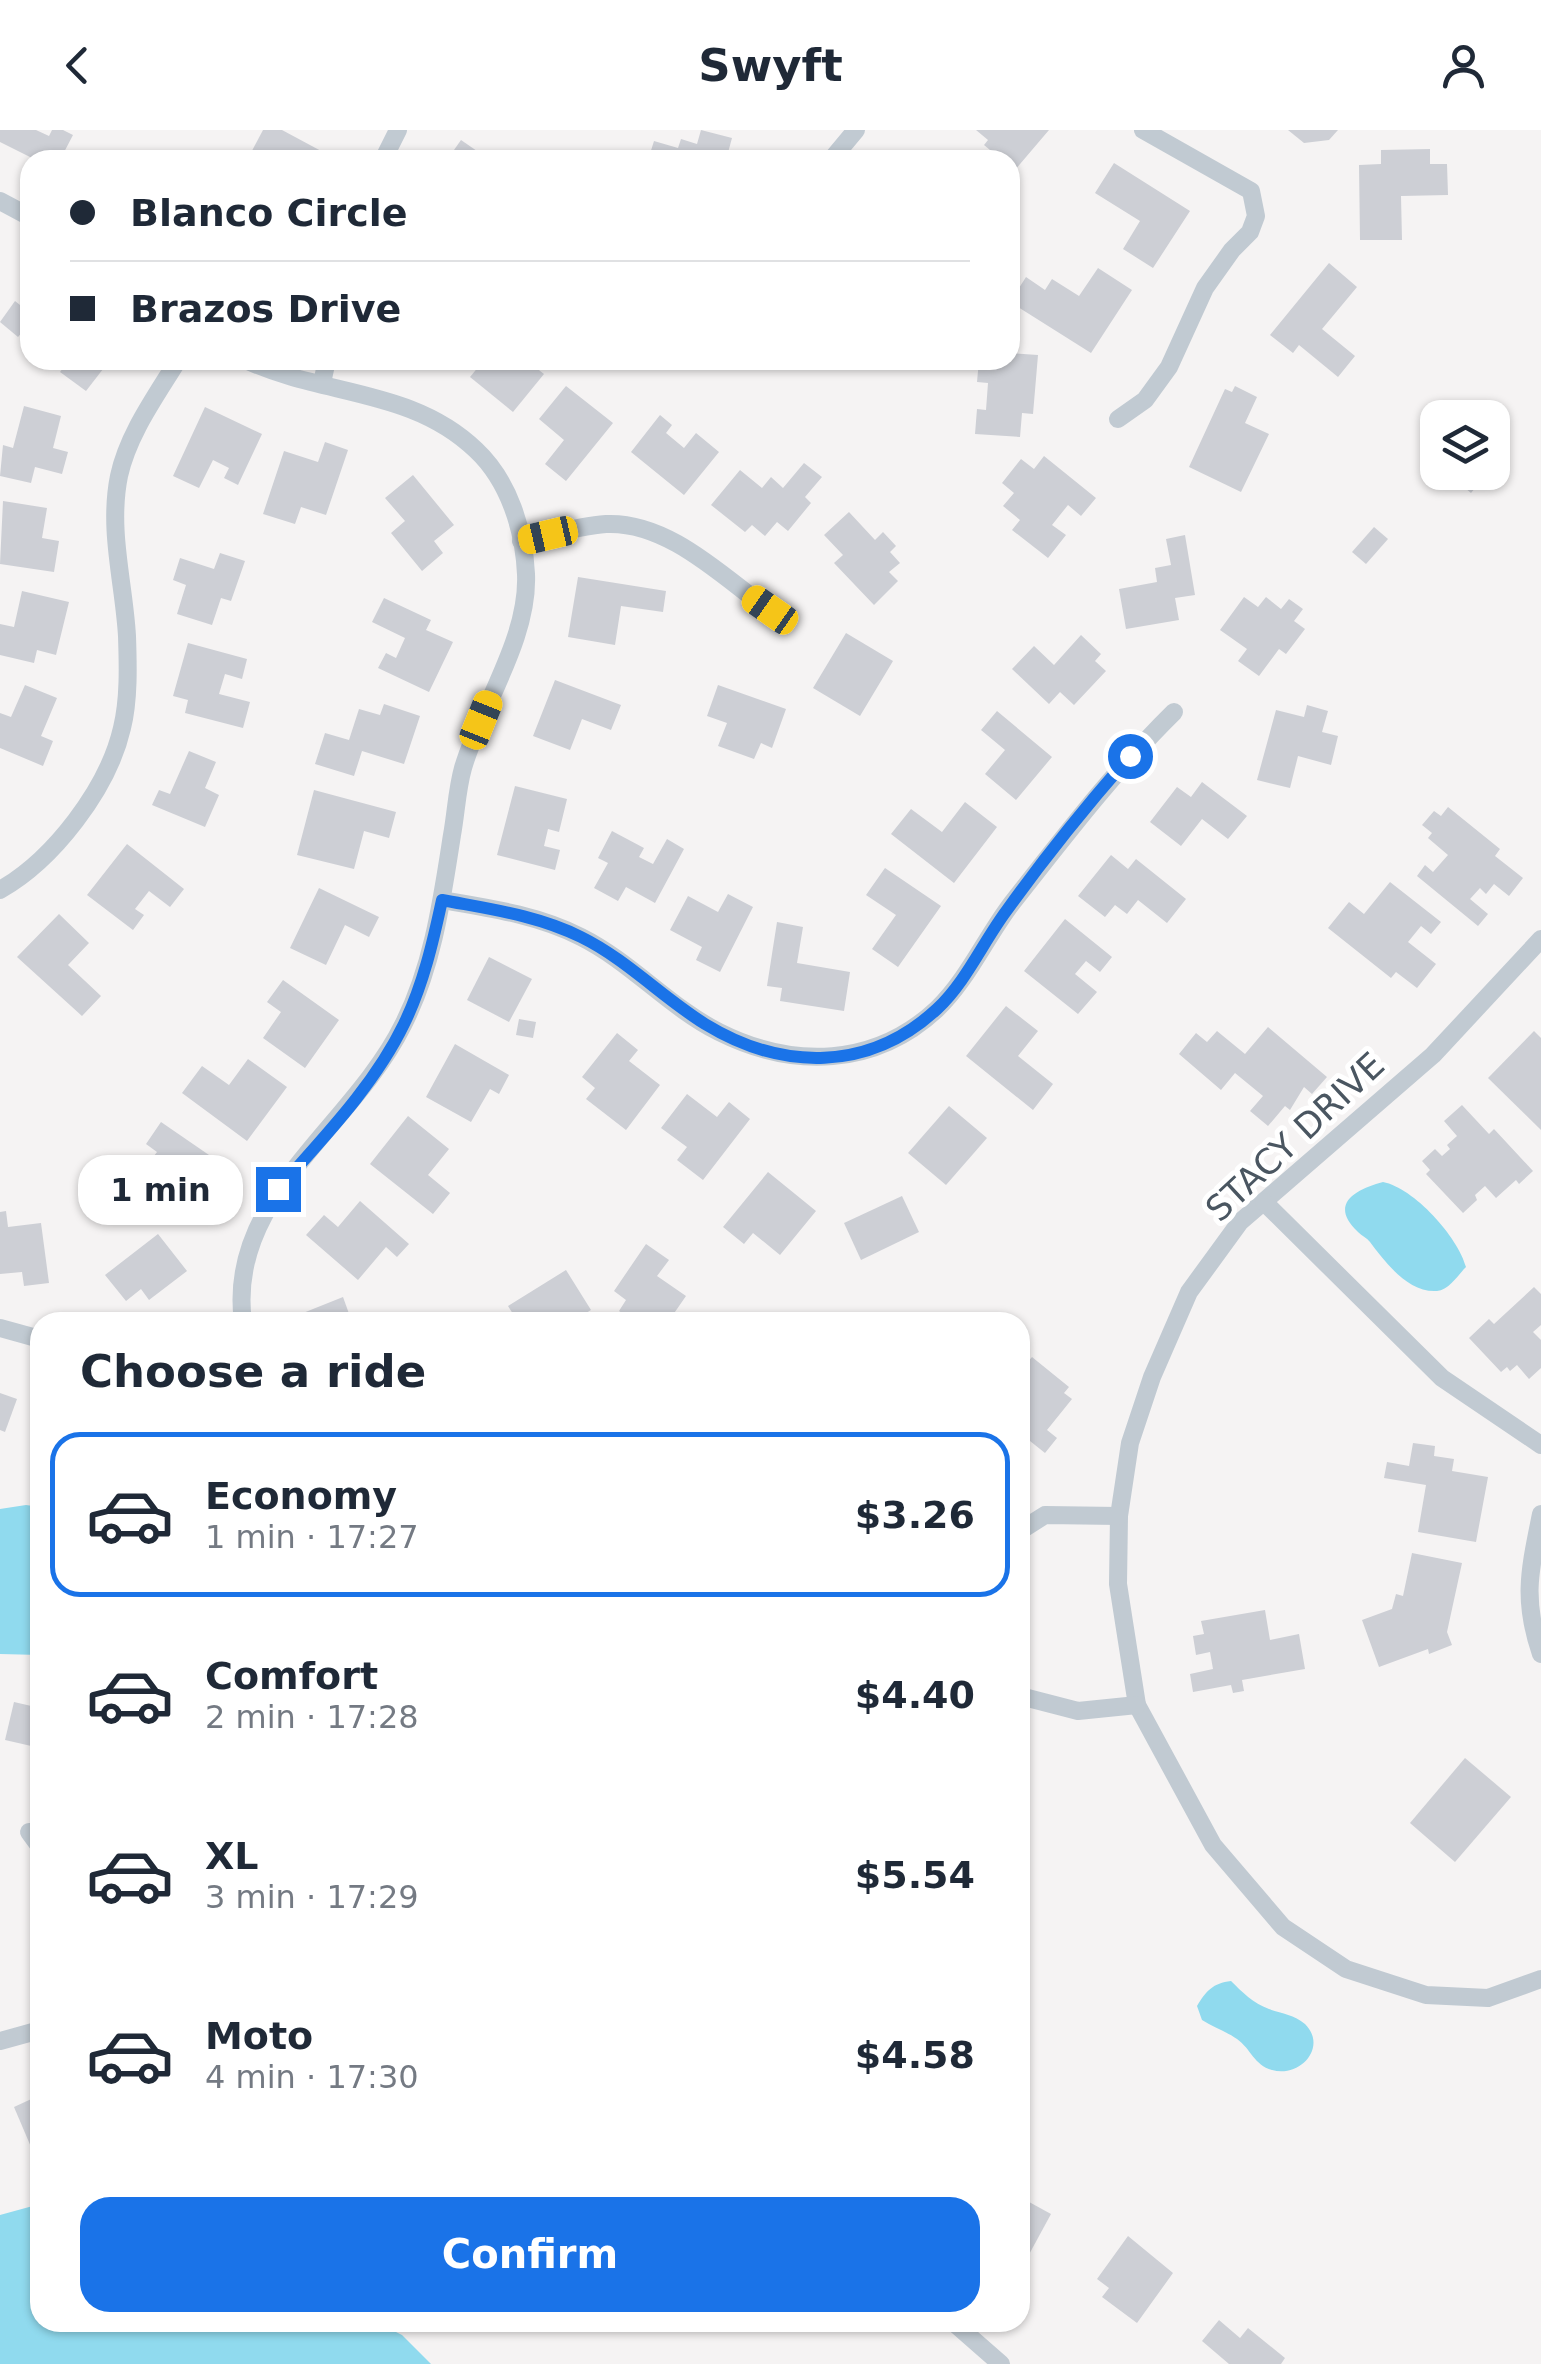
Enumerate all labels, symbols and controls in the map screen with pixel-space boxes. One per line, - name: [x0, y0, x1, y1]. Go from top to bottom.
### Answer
- icon: back: [50, 38, 105, 93]
- icon: person: [1436, 38, 1491, 93]
- text: Swyft: [698, 39, 843, 92]
- text: Blanco Circle: [130, 191, 408, 235]
- text: Brazos Drive: [130, 287, 401, 331]
- map controls: [1420, 400, 1510, 490]
- button: layers: [1420, 400, 1510, 490]
- car: [515, 514, 581, 556]
- car: [737, 581, 803, 639]
- car: [456, 687, 506, 753]
- route start: [1108, 734, 1153, 779]
- street label: STACY DRIVE: [1198, 1045, 1392, 1229]
- callout: 1 min: [78, 1154, 243, 1224]
- route end: [256, 1167, 301, 1212]
- text: 1 min: [110, 1171, 211, 1209]
- text: Choose a ride: [80, 1345, 426, 1398]
- icon: car: [85, 1470, 175, 1560]
- text: Economy: [205, 1474, 397, 1518]
- text: $3.26: [855, 1493, 975, 1537]
- text: 1 min · 17:27: [205, 1518, 419, 1556]
- icon: car: [85, 1650, 175, 1740]
- text: Comfort: [205, 1654, 378, 1698]
- text: $4.40: [855, 1673, 975, 1717]
- text: 2 min · 17:28: [205, 1698, 419, 1736]
- icon: car: [85, 1830, 175, 1920]
- text: XL: [205, 1834, 259, 1878]
- text: $5.54: [855, 1853, 975, 1897]
- text: 3 min · 17:29: [205, 1878, 419, 1916]
- icon: car: [85, 2010, 175, 2100]
- text: Moto: [205, 2014, 313, 2058]
- text: $4.58: [855, 2033, 975, 2077]
- text: 4 min · 17:30: [205, 2058, 419, 2096]
- button: Confirm: [80, 2197, 980, 2312]

